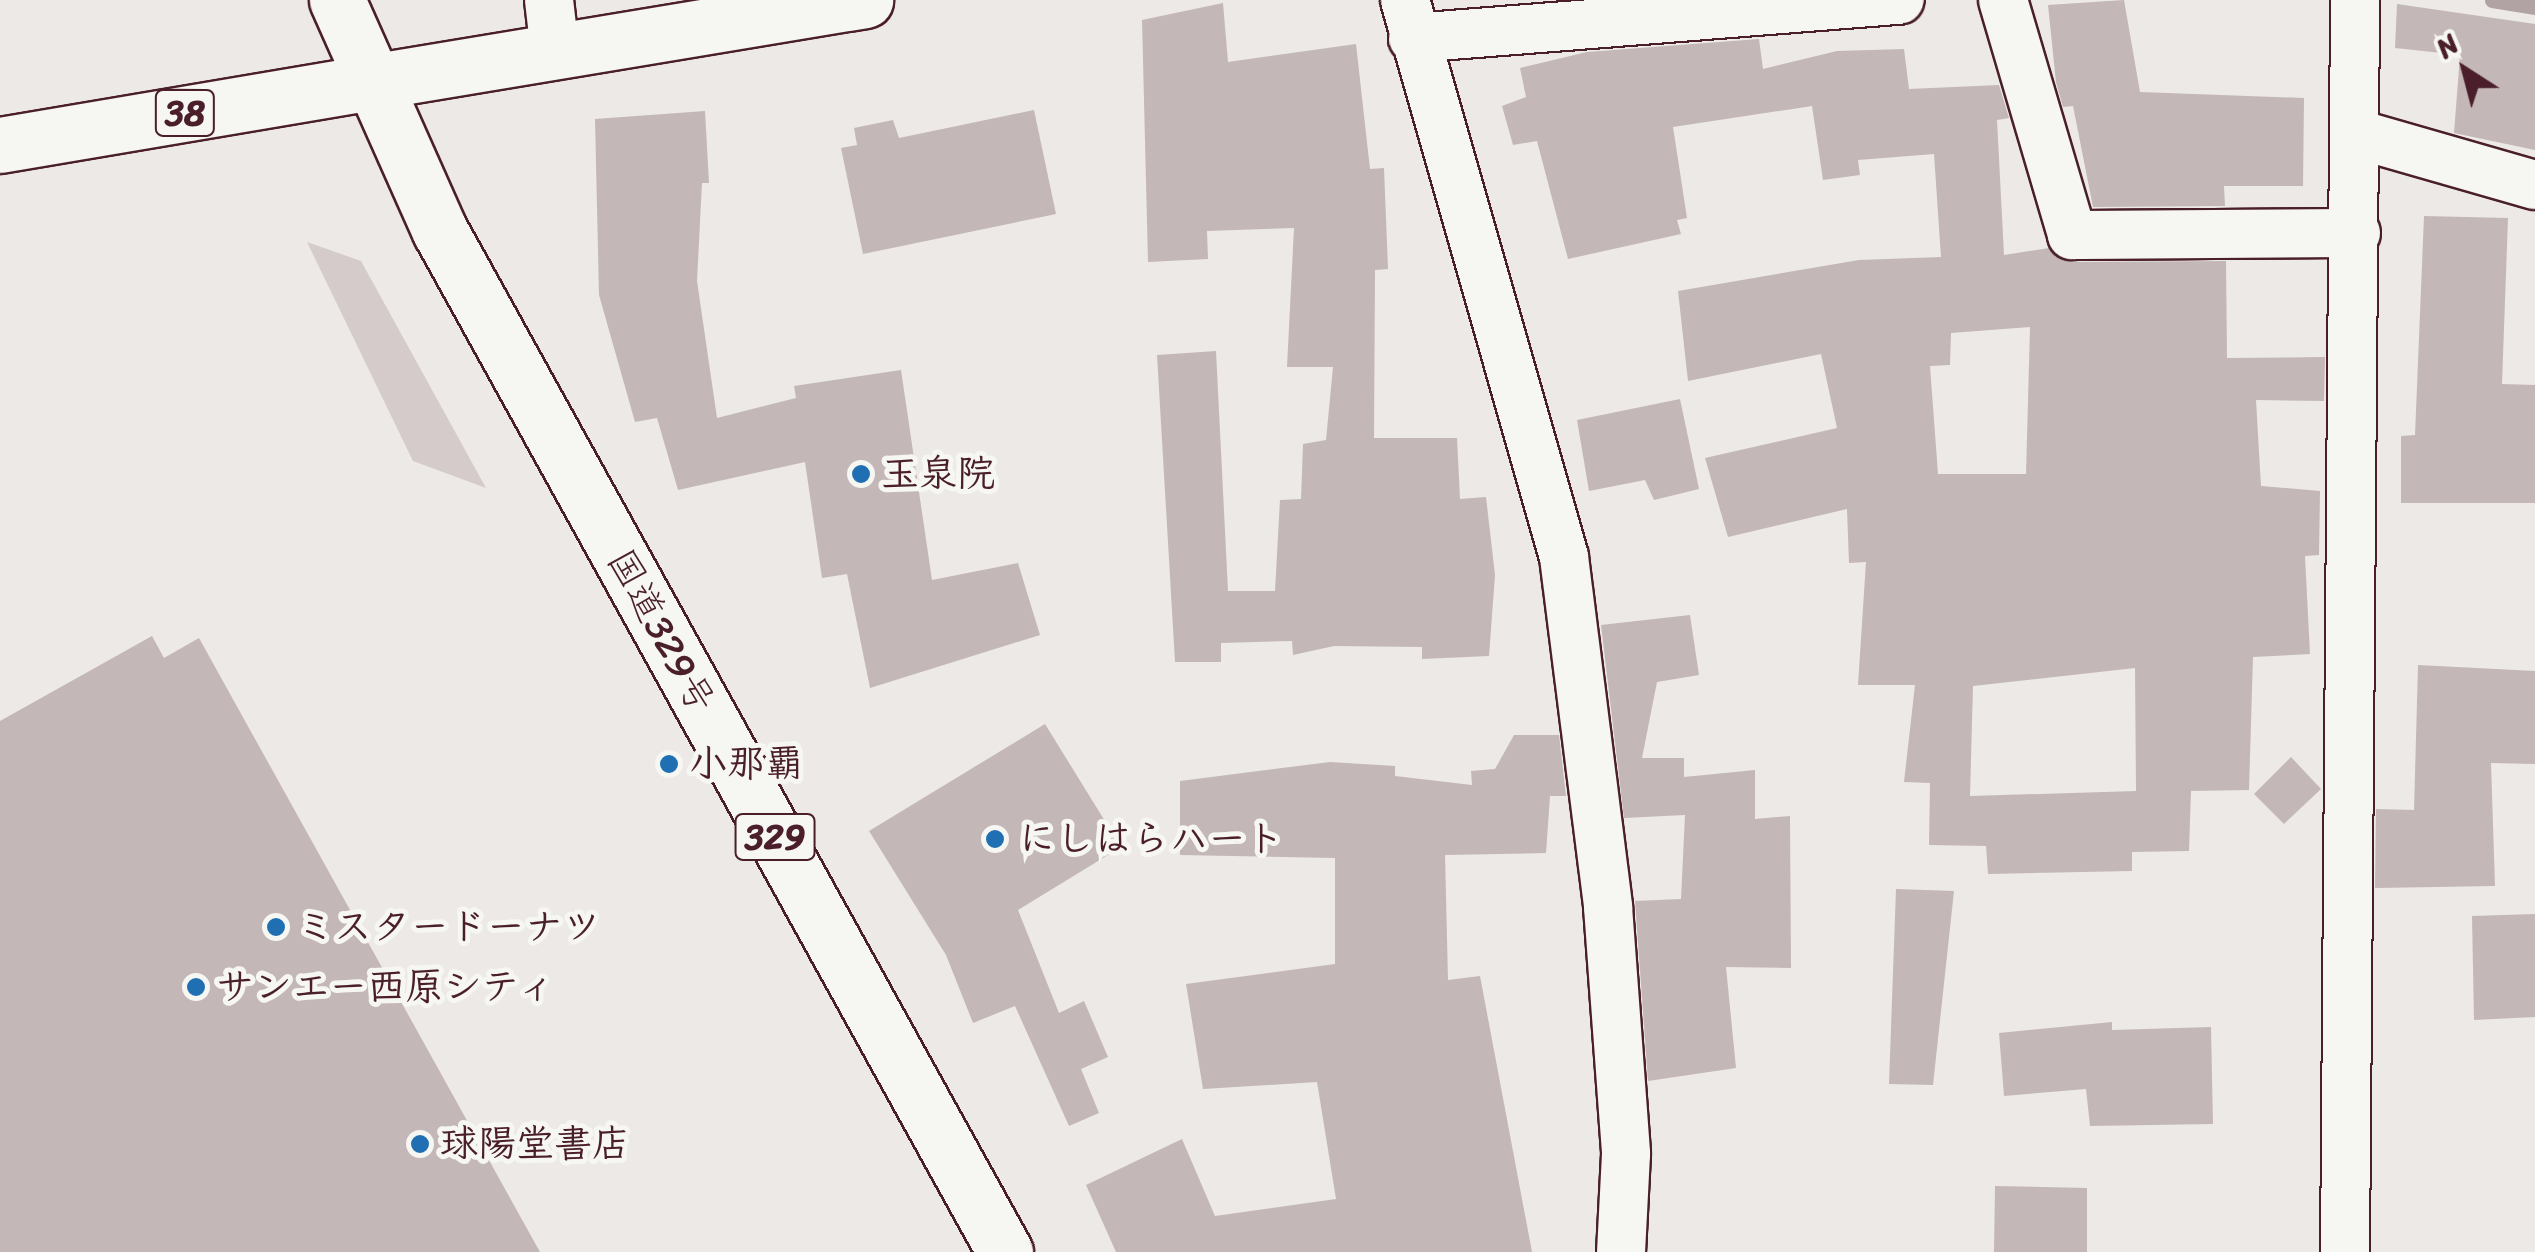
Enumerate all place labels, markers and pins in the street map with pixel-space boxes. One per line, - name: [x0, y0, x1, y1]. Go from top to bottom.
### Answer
- place label: 玉泉院: [881, 451, 995, 497]
- marker: 玉泉院: [850, 463, 872, 485]
- place label: 小那覇: [689, 741, 803, 787]
- marker: 小那覇: [658, 753, 680, 775]
- place label: にしはらハート: [1018, 816, 1284, 862]
- marker: にしはらハート: [982, 826, 1008, 852]
- place label: ミスタードーナツ: [296, 904, 600, 950]
- marker: ミスタードーナツ: [265, 916, 287, 938]
- place label: サンエー西原シティ: [216, 964, 557, 1010]
- marker: サンエー西原シティ: [185, 976, 207, 998]
- place label: 球陽堂書店: [440, 1121, 630, 1167]
- marker: 球陽堂書店: [409, 1133, 431, 1155]

